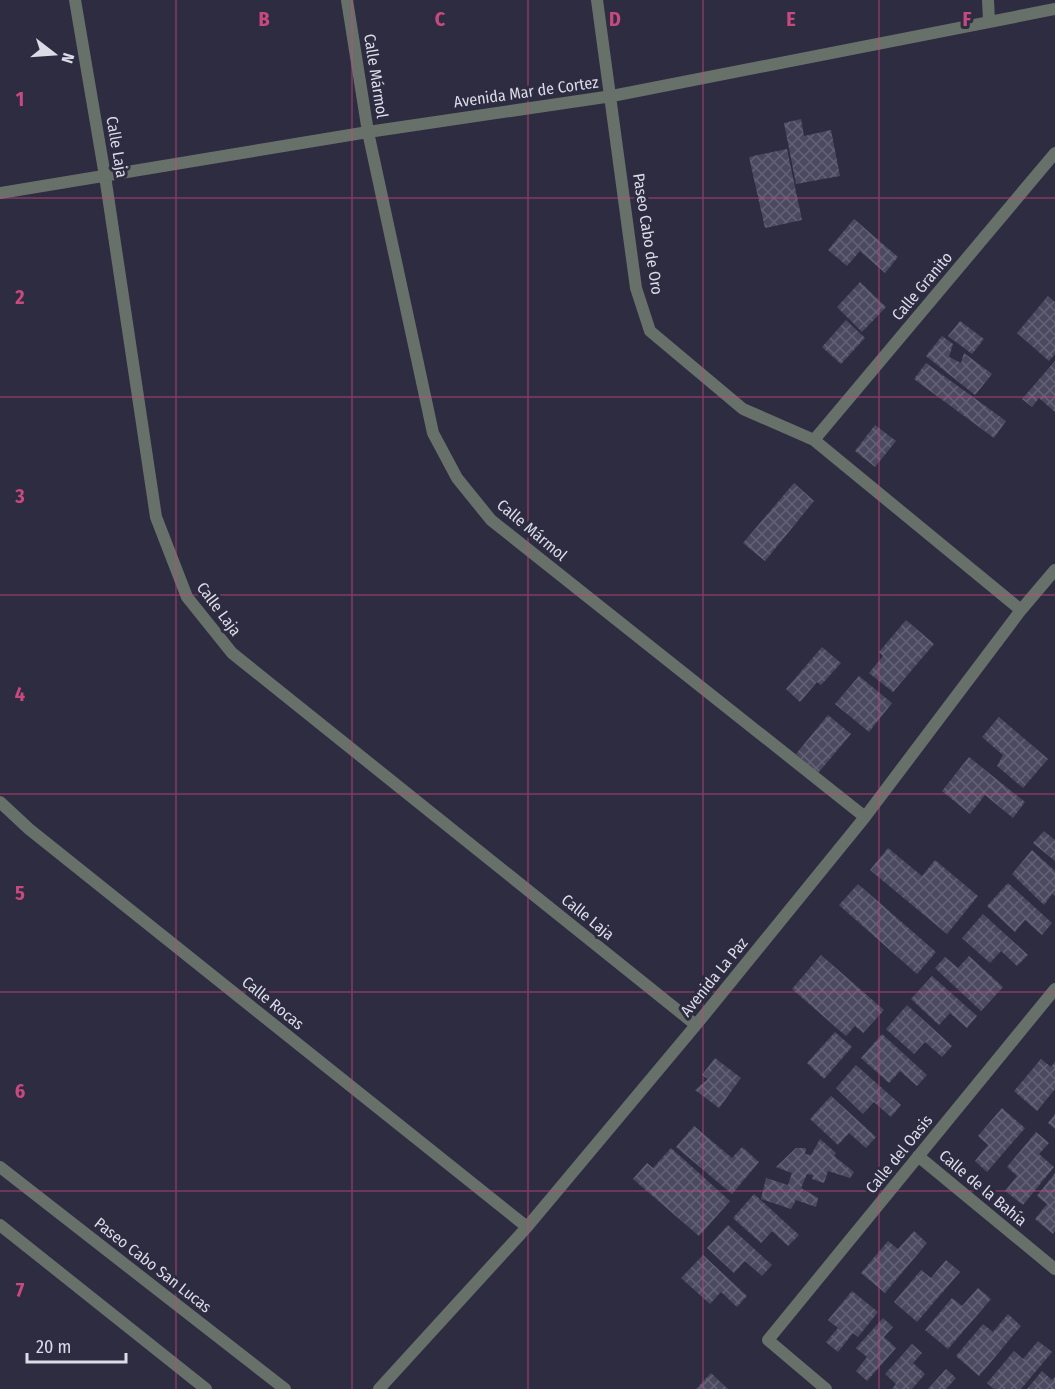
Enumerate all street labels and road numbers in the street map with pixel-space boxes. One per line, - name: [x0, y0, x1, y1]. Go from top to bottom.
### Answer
- street label: Calle Mármol: [360, 32, 392, 120]
- street label: Avenida Mar de Cortez: [453, 72, 599, 112]
- street label: Calle Laja: [102, 115, 132, 179]
- street label: Paseo Cabo de Oro: [629, 172, 667, 296]
- street label: Calle Granito: [888, 248, 956, 324]
- street label: Calle Mármol: [493, 495, 571, 565]
- street label: Calle Laja: [193, 578, 245, 640]
- street label: Calle Laja: [558, 890, 618, 944]
- street label: Avenida La Paz: [676, 934, 752, 1020]
- street label: Calle Rocas: [238, 972, 308, 1034]
- street label: Calle del Oasis: [862, 1111, 937, 1197]
- street label: Calle de la Bahía: [935, 1146, 1031, 1230]
- street label: Paseo Cabo San Lucas: [91, 1213, 215, 1317]

